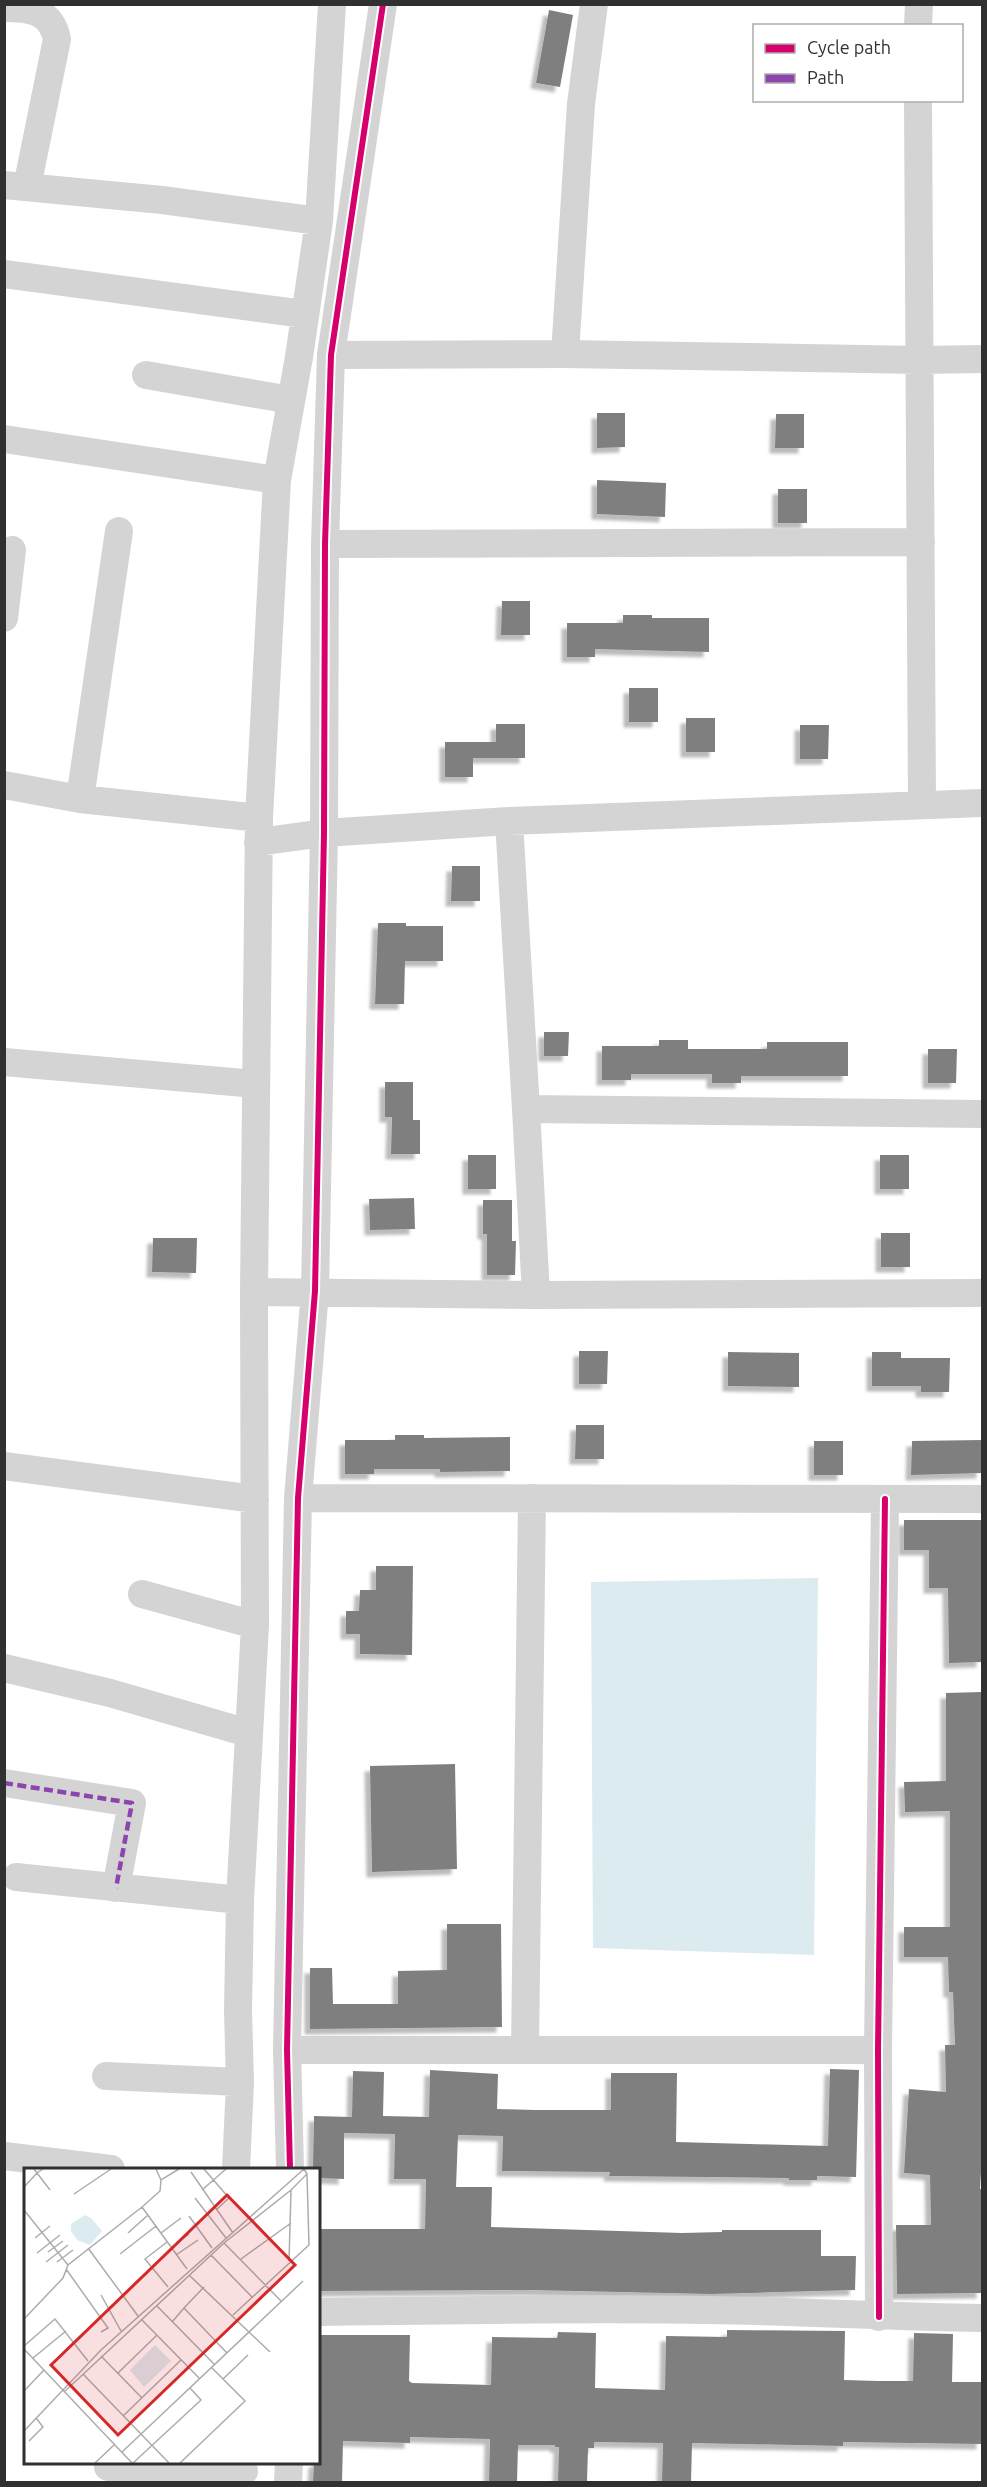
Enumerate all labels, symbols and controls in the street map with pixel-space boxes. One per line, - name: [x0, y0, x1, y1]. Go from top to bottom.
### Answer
- legend: [753, 24, 963, 102]
- text: Cycle path: [807, 37, 891, 57]
- text: Path: [807, 67, 844, 87]
- inset map: [24, 2168, 320, 2463]

